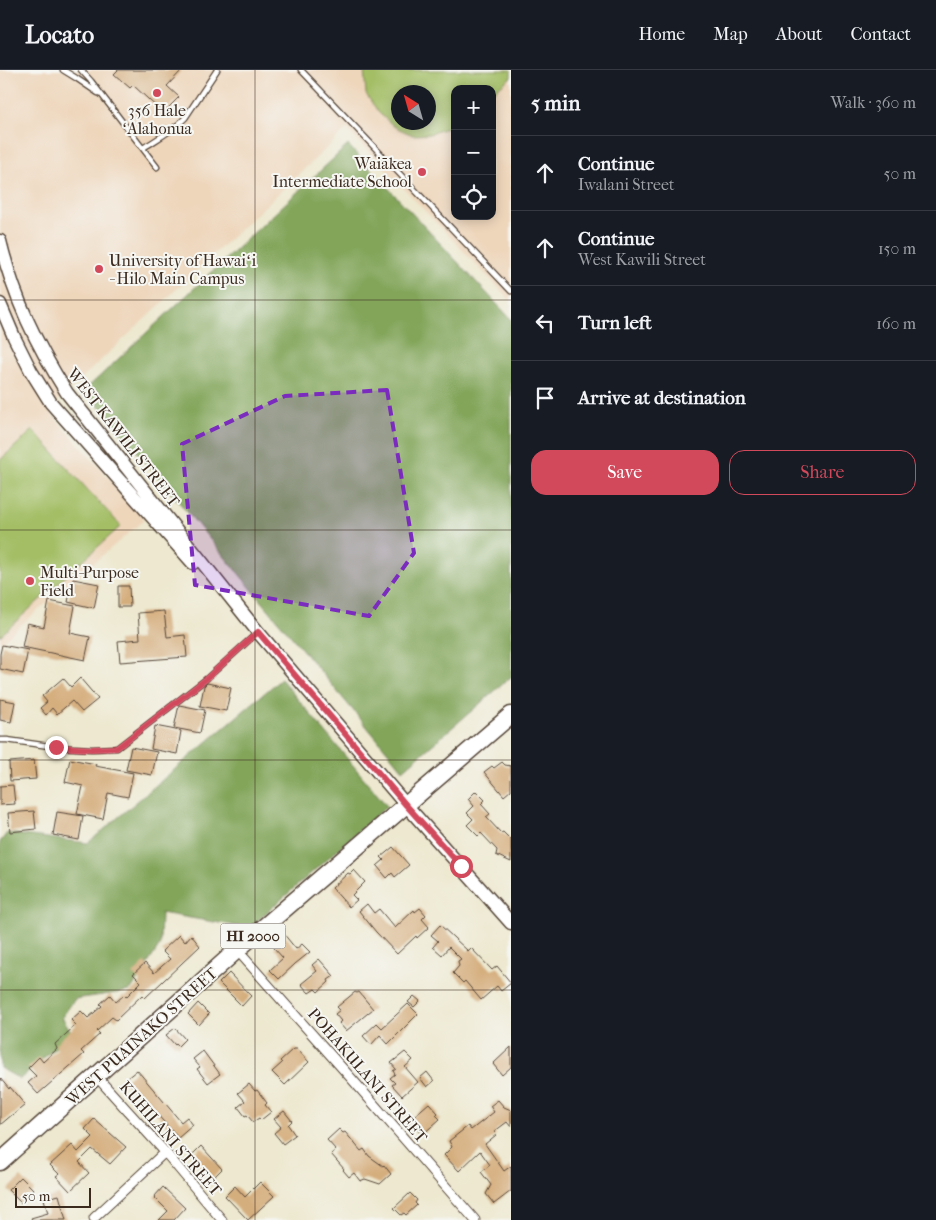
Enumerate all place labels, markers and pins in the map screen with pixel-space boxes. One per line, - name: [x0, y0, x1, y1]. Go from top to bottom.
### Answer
- marker: 356 Hale ʻAlahonua: [151, 87, 163, 99]
- place label: 356 Hale ʻAlahonua: [122, 101, 193, 138]
- place label: Waiākea Intermediate School: [272, 154, 413, 191]
- marker: Waiākea Intermediate School: [416, 166, 428, 178]
- place label: University of Hawaiʻi - Hilo Main Campus: [109, 251, 256, 288]
- marker: University of Hawaiʻi - Hilo Main Campus: [93, 263, 105, 275]
- place label: Multi-Purpose Field: [40, 563, 139, 600]
- marker: Multi-Purpose Field: [24, 575, 36, 587]

